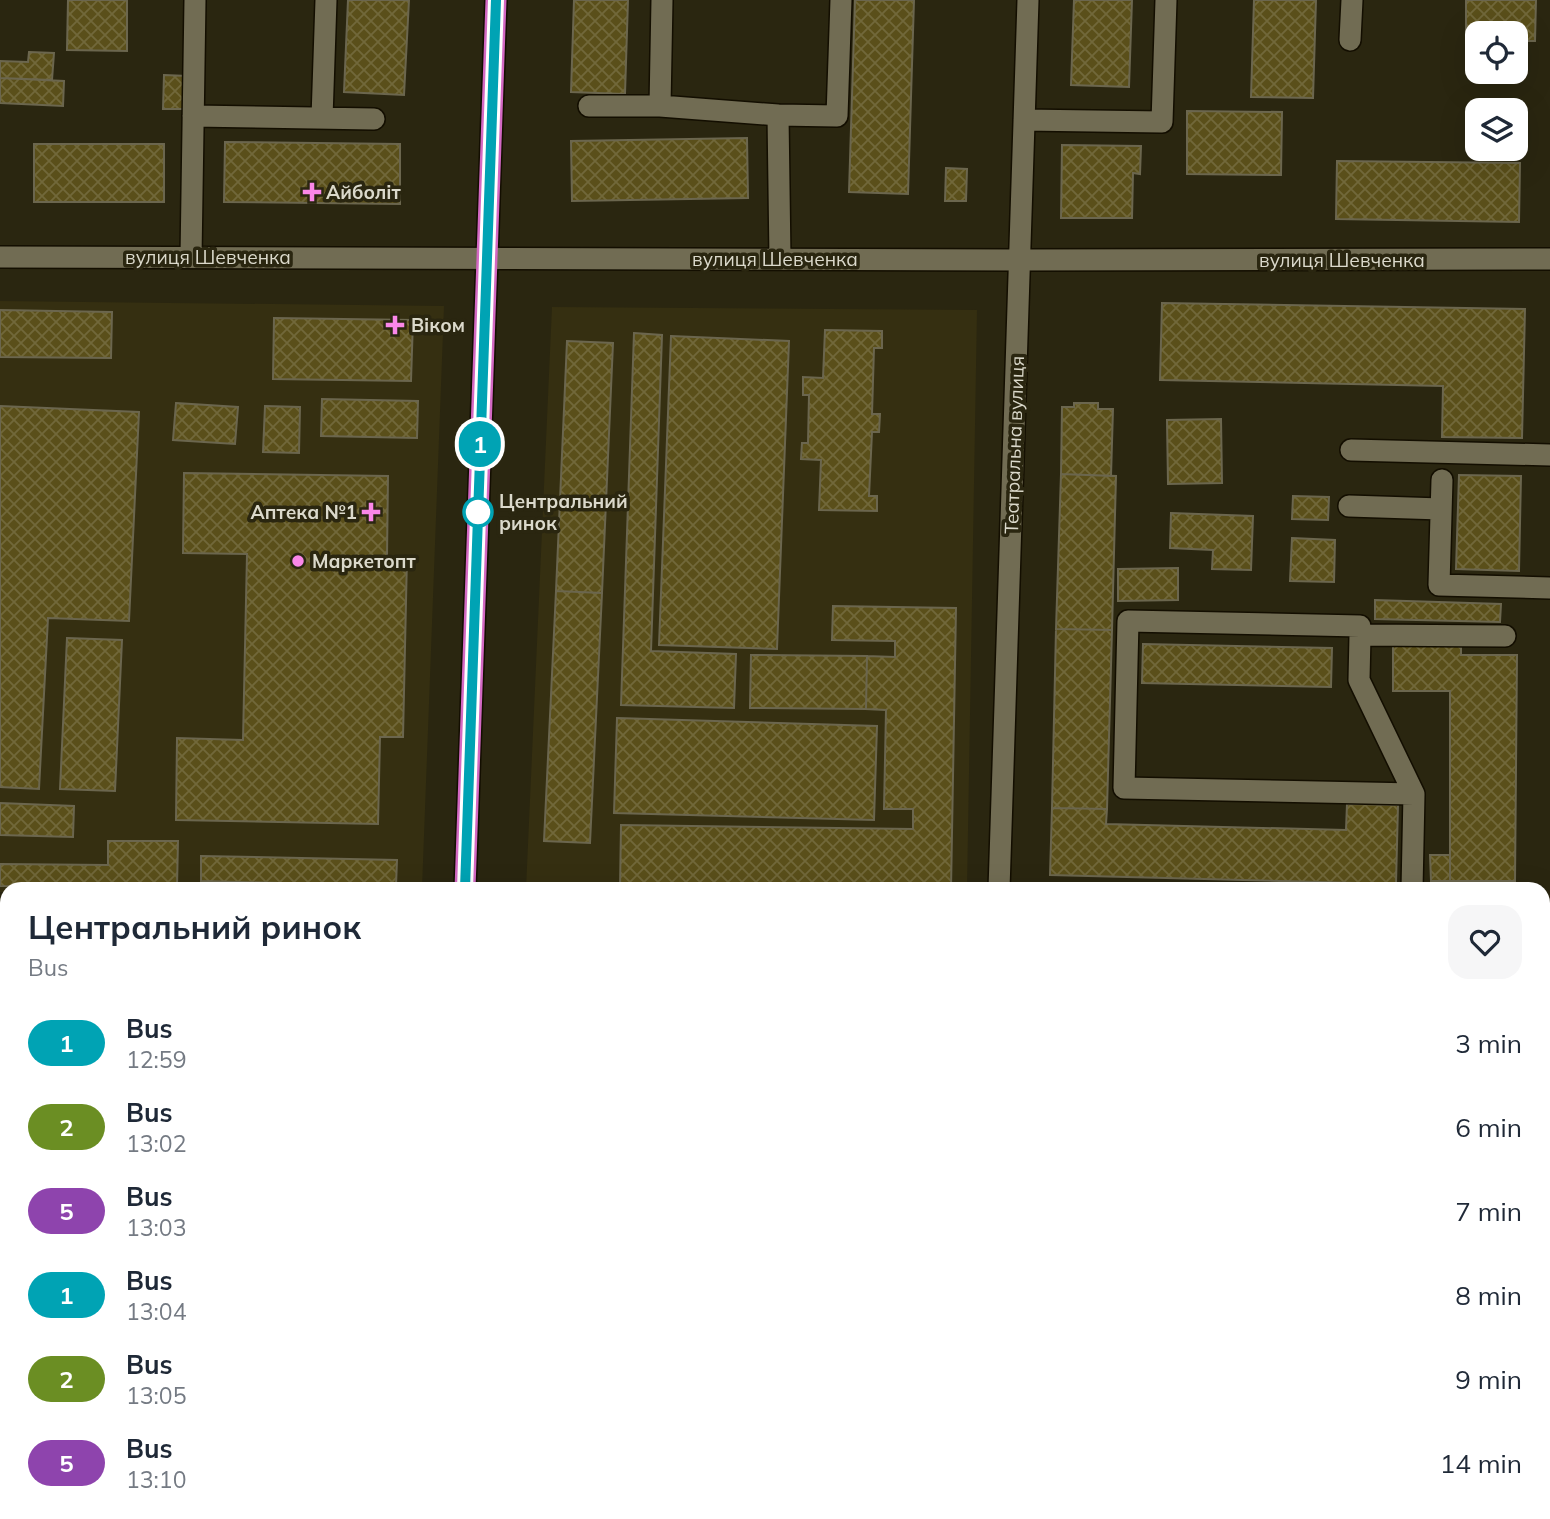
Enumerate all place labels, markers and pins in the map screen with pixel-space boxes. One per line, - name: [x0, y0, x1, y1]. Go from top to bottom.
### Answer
- place label: Айболіт: [326, 180, 402, 204]
- marker: Айболіт: [304, 184, 320, 200]
- place label: Віком: [411, 313, 465, 337]
- marker: Віком: [385, 315, 405, 335]
- place label: Центральний ринок: [499, 489, 628, 535]
- marker: Центральний ринок: [463, 497, 493, 527]
- place label: Аптека №1: [251, 500, 357, 524]
- marker: Аптека №1: [363, 504, 379, 520]
- place label: Маркетопт: [312, 549, 416, 573]
- marker: Маркетопт: [290, 553, 306, 569]

